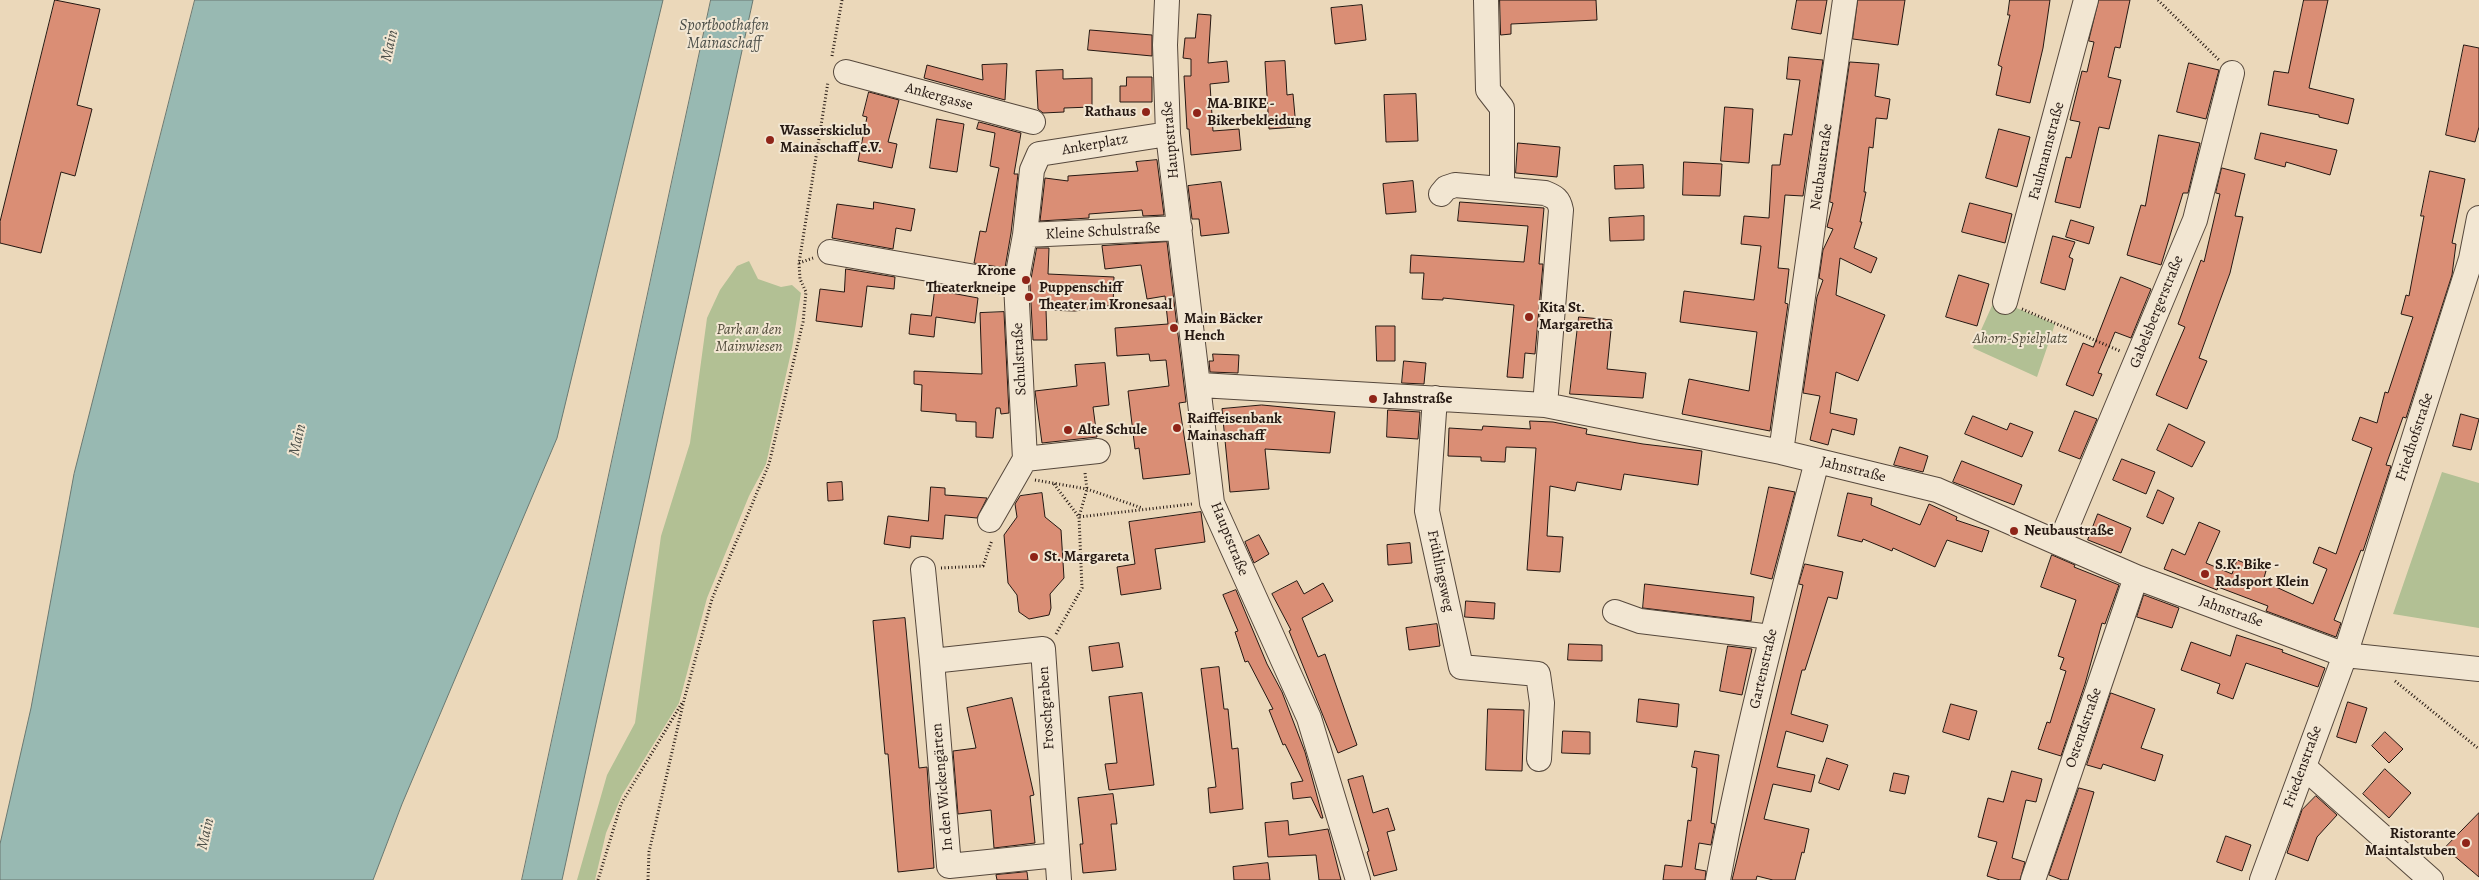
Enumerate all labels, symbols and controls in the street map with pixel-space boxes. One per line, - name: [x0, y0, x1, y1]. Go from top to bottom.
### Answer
- water label: Sportboothafen Mainaschaff: [679, 16, 769, 54]
- water label: Main: [377, 28, 403, 64]
- street label: Ankergasse: [903, 79, 975, 115]
- place label: MA-BIKE - Bikerbekleidung: [1207, 95, 1311, 130]
- street label: Hauptstraße: [1159, 100, 1183, 180]
- street label: Faulmannstraße: [2025, 100, 2069, 202]
- place label: Rathaus: [1085, 103, 1136, 121]
- marker: Rathaus: [1140, 106, 1152, 118]
- marker: MA-BIKE - Bikerbekleidung: [1191, 107, 1203, 119]
- place label: Wasserskiclub Mainaschaff e.V.: [780, 122, 882, 157]
- street label: Neubaustraße: [1807, 123, 1837, 211]
- street label: Ankerplatz: [1061, 130, 1129, 160]
- marker: Wasserskiclub Mainaschaff e.V.: [764, 134, 776, 146]
- street label: Kleine Schulstraße: [1045, 220, 1161, 244]
- street label: Gabelsbergerstraße: [2126, 253, 2188, 371]
- place label: Krone Theaterkneipe: [926, 262, 1016, 297]
- marker: Krone Theaterkneipe: [1020, 274, 1032, 286]
- place label: Puppenschiff Theater im Kronesaal: [1039, 279, 1172, 314]
- marker: Puppenschiff Theater im Kronesaal: [1023, 291, 1035, 303]
- place label: Kita St. Margaretha: [1539, 299, 1613, 334]
- place label: Main Bäcker Hench: [1184, 310, 1263, 345]
- marker: Kita St. Margaretha: [1523, 311, 1535, 323]
- park label: Park an den Mainwiesen: [716, 321, 782, 356]
- street label: Schulstraße: [1009, 322, 1031, 396]
- marker: Main Bäcker Hench: [1168, 322, 1180, 334]
- park label: Ahorn-Spielplatz: [1973, 330, 2067, 348]
- place label: Jahnstraße: [1383, 390, 1452, 408]
- street label: Friedhofstraße: [2392, 391, 2438, 483]
- marker: Jahnstraße: [1367, 393, 1379, 405]
- place label: Raiffeisenbank Mainaschaff: [1187, 410, 1282, 445]
- place label: Alte Schule: [1078, 421, 1147, 439]
- water label: Main: [285, 422, 311, 458]
- marker: Raiffeisenbank Mainaschaff: [1171, 422, 1183, 434]
- marker: Alte Schule: [1062, 424, 1074, 436]
- street label: Jahnstraße: [1818, 453, 1888, 487]
- street label: Hauptstraße: [1206, 499, 1252, 579]
- place label: Neubaustraße: [2024, 522, 2114, 540]
- marker: Neubaustraße: [2008, 525, 2020, 537]
- street label: Frühlingsweg: [1423, 528, 1457, 614]
- place label: St. Margareta: [1044, 548, 1130, 566]
- marker: St. Margareta: [1028, 551, 1040, 563]
- place label: S.K. Bike - Radsport Klein: [2215, 556, 2309, 591]
- marker: S.K. Bike - Radsport Klein: [2199, 568, 2211, 580]
- street label: Jahnstraße: [2197, 592, 2265, 632]
- street label: Gartenstraße: [1746, 627, 1782, 711]
- street label: Froschgraben: [1035, 666, 1059, 750]
- street label: Ostendstraße: [2062, 686, 2106, 770]
- street label: In den Wickengärten: [928, 722, 958, 852]
- street label: Friedenstraße: [2280, 723, 2326, 811]
- water label: Main: [193, 816, 219, 852]
- place label: Ristorante Maintalstuben: [2365, 825, 2456, 860]
- marker: Ristorante Maintalstuben: [2460, 837, 2472, 849]

